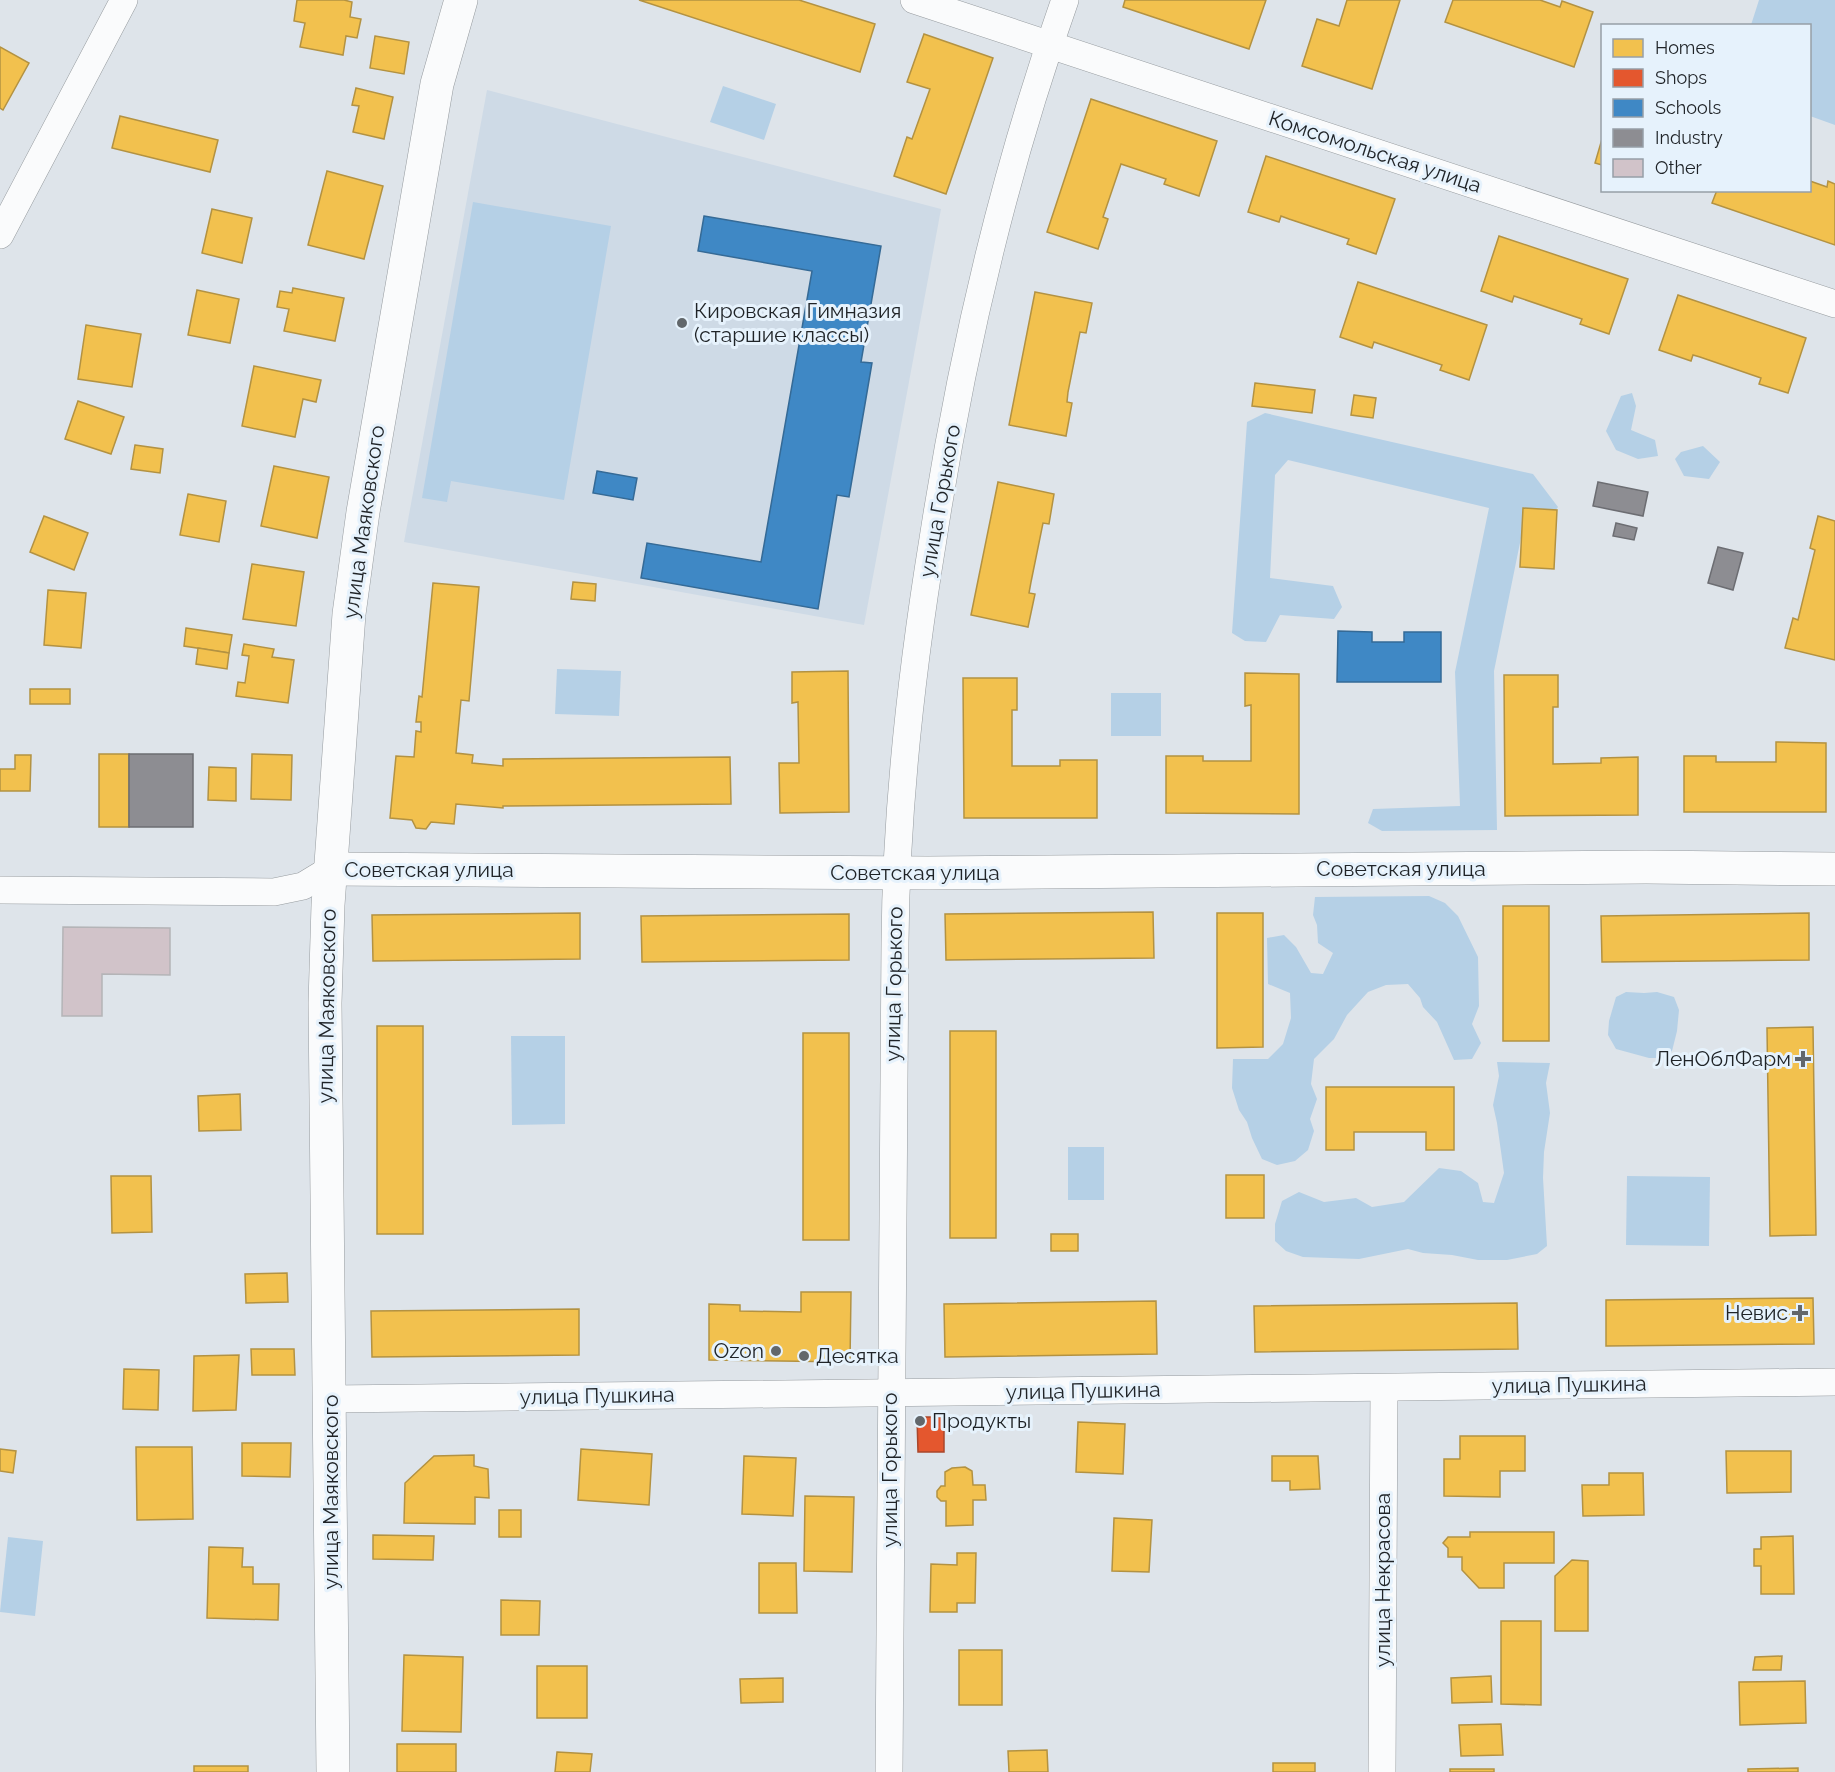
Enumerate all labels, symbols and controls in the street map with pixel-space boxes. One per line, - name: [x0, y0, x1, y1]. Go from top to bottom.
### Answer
- legend: [1601, 24, 1811, 192]
- text: Homes: [1655, 37, 1715, 58]
- text: Shops: [1655, 67, 1707, 88]
- text: Schools: [1655, 97, 1722, 118]
- street label: Комсомольская улица: [1266, 105, 1485, 198]
- text: Industry: [1655, 127, 1723, 148]
- text: Other: [1655, 157, 1703, 178]
- place label: Кировская Гимназия (старшие классы): [694, 298, 901, 347]
- marker: Кировская Гимназия (старшие классы): [675, 316, 689, 330]
- street label: улица Горького: [914, 422, 965, 579]
- street label: улица Маяковского: [338, 424, 389, 620]
- street label: Советская улица: [1316, 856, 1486, 881]
- street label: Советская улица: [344, 857, 514, 882]
- street label: Советская улица: [830, 860, 1000, 885]
- street label: улица Горького: [880, 906, 907, 1062]
- street label: улица Маяковского: [312, 908, 341, 1104]
- place label: ЛенОблФарм: [1655, 1046, 1791, 1071]
- marker: ЛенОблФарм: [1796, 1052, 1810, 1066]
- place label: Невис: [1725, 1300, 1788, 1325]
- marker: Невис: [1793, 1306, 1807, 1320]
- place label: Ozon: [713, 1338, 764, 1363]
- place label: Десятка: [816, 1343, 899, 1368]
- marker: Ozon: [769, 1344, 783, 1358]
- marker: Десятка: [797, 1349, 811, 1363]
- street label: улица Пушкина: [1491, 1371, 1647, 1398]
- street label: улица Пушкина: [1005, 1377, 1161, 1404]
- street label: улица Пушкина: [519, 1382, 675, 1409]
- street label: улица Горького: [877, 1392, 902, 1548]
- street label: улица Маяковского: [318, 1395, 343, 1589]
- place label: Продукты: [932, 1408, 1031, 1433]
- marker: Продукты: [913, 1414, 927, 1428]
- street label: улица Некрасова: [1370, 1493, 1395, 1667]

